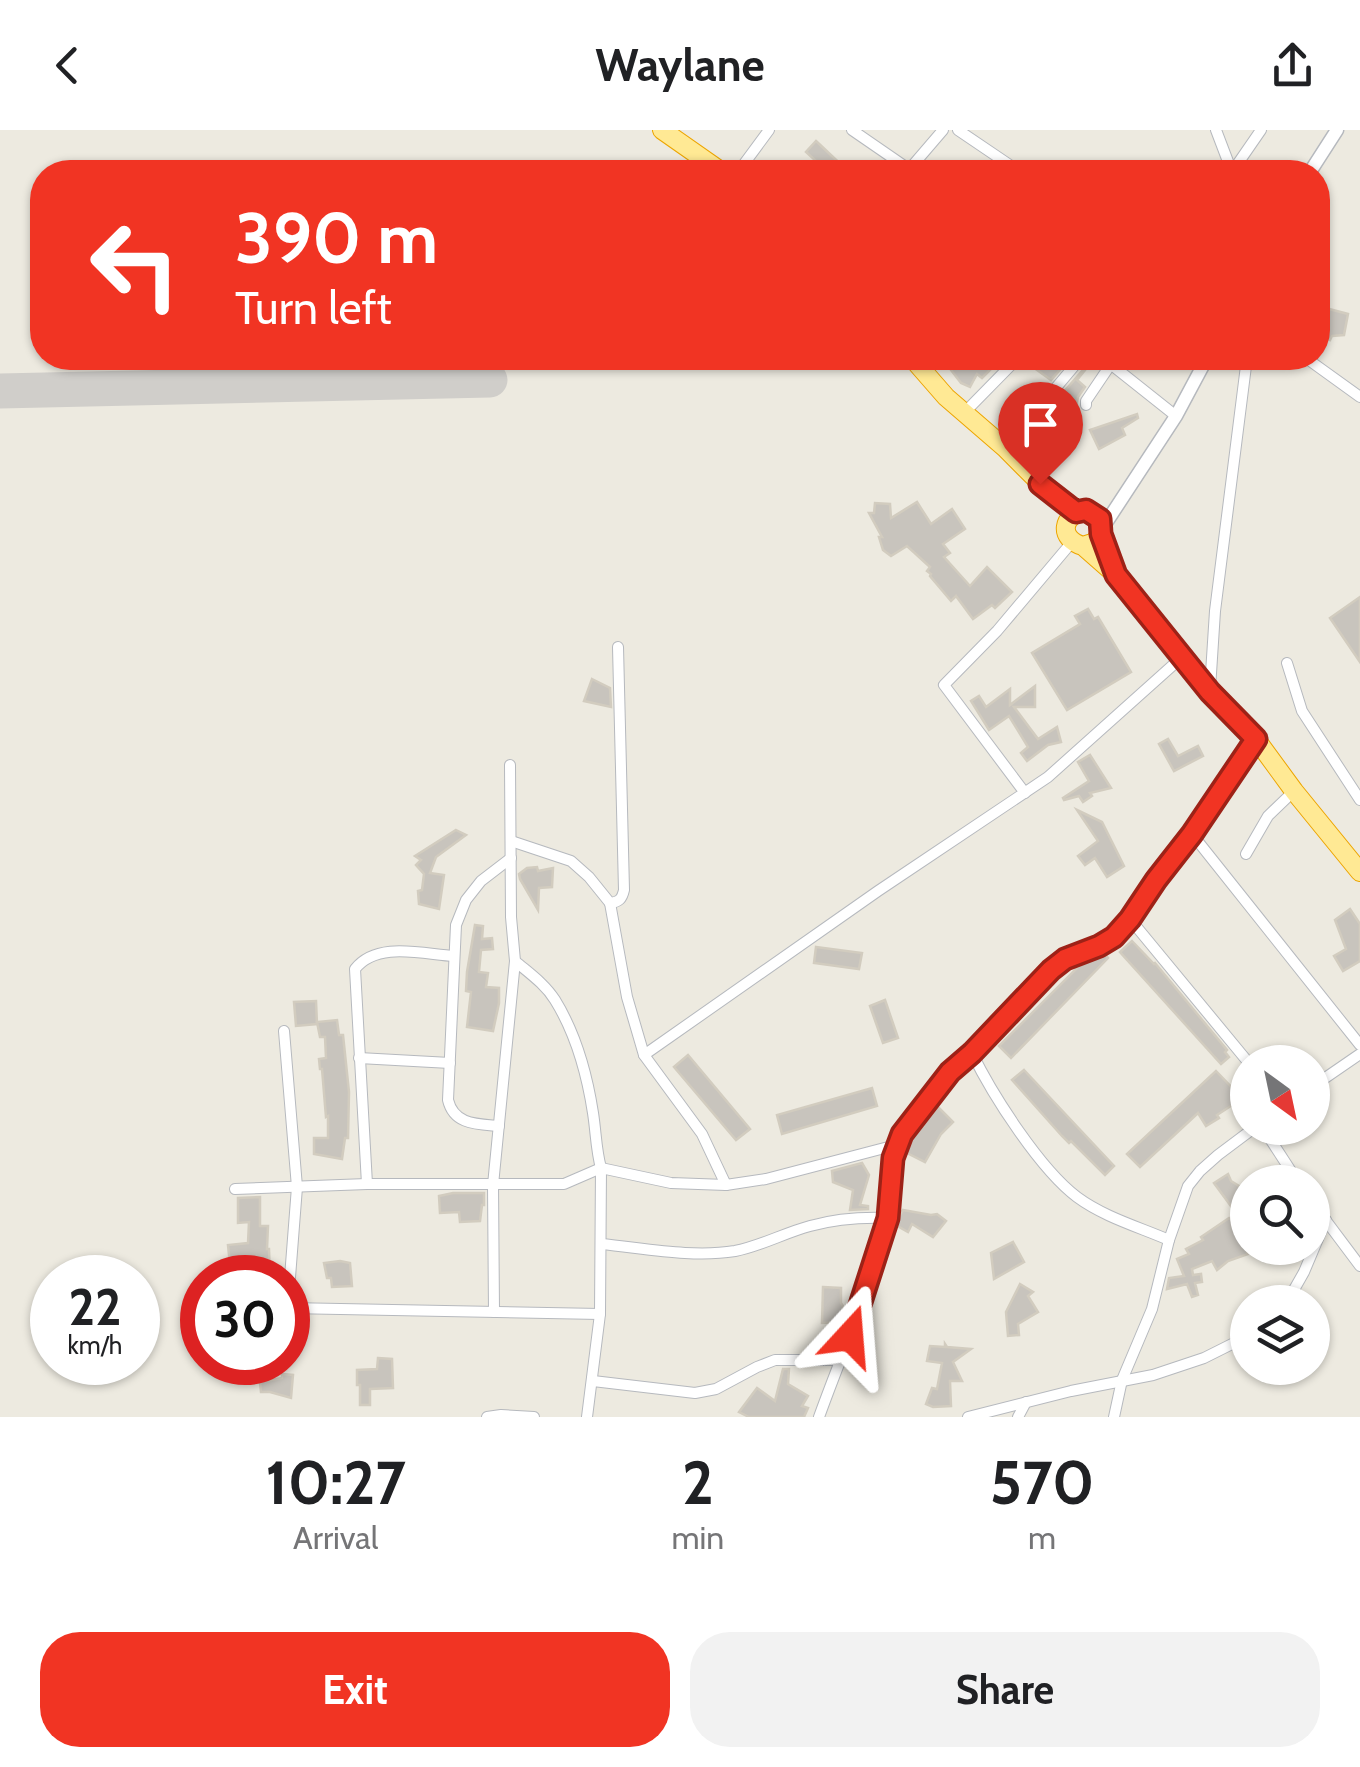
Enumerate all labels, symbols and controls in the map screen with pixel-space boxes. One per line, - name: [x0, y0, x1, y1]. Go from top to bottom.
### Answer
- icon: back: [40, 38, 95, 93]
- text: Waylane: [595, 38, 765, 92]
- icon: share: [1265, 38, 1320, 93]
- text: 390 m: [235, 195, 438, 281]
- icon: left: [70, 200, 200, 330]
- text: Turn left: [235, 281, 392, 335]
- pin: [998, 382, 1083, 485]
- icon: arrive: [1013, 397, 1068, 452]
- north arrow: [1230, 1045, 1330, 1145]
- map controls: [1230, 1045, 1330, 1385]
- button: search: [1230, 1165, 1330, 1265]
- speed limit sign: 30: [180, 1255, 310, 1385]
- text: 22: [69, 1277, 121, 1338]
- position arrow: [798, 1284, 902, 1388]
- button: layers: [1230, 1285, 1330, 1385]
- text: km/h: [68, 1330, 122, 1360]
- text: 10:27: [266, 1446, 406, 1519]
- text: 2: [682, 1446, 714, 1519]
- text: 570: [990, 1446, 1094, 1519]
- text: Arrival: [293, 1518, 378, 1557]
- text: min: [671, 1518, 724, 1557]
- text: m: [1028, 1518, 1056, 1557]
- button: Exit: [40, 1632, 670, 1747]
- button: Share: [690, 1632, 1320, 1747]

